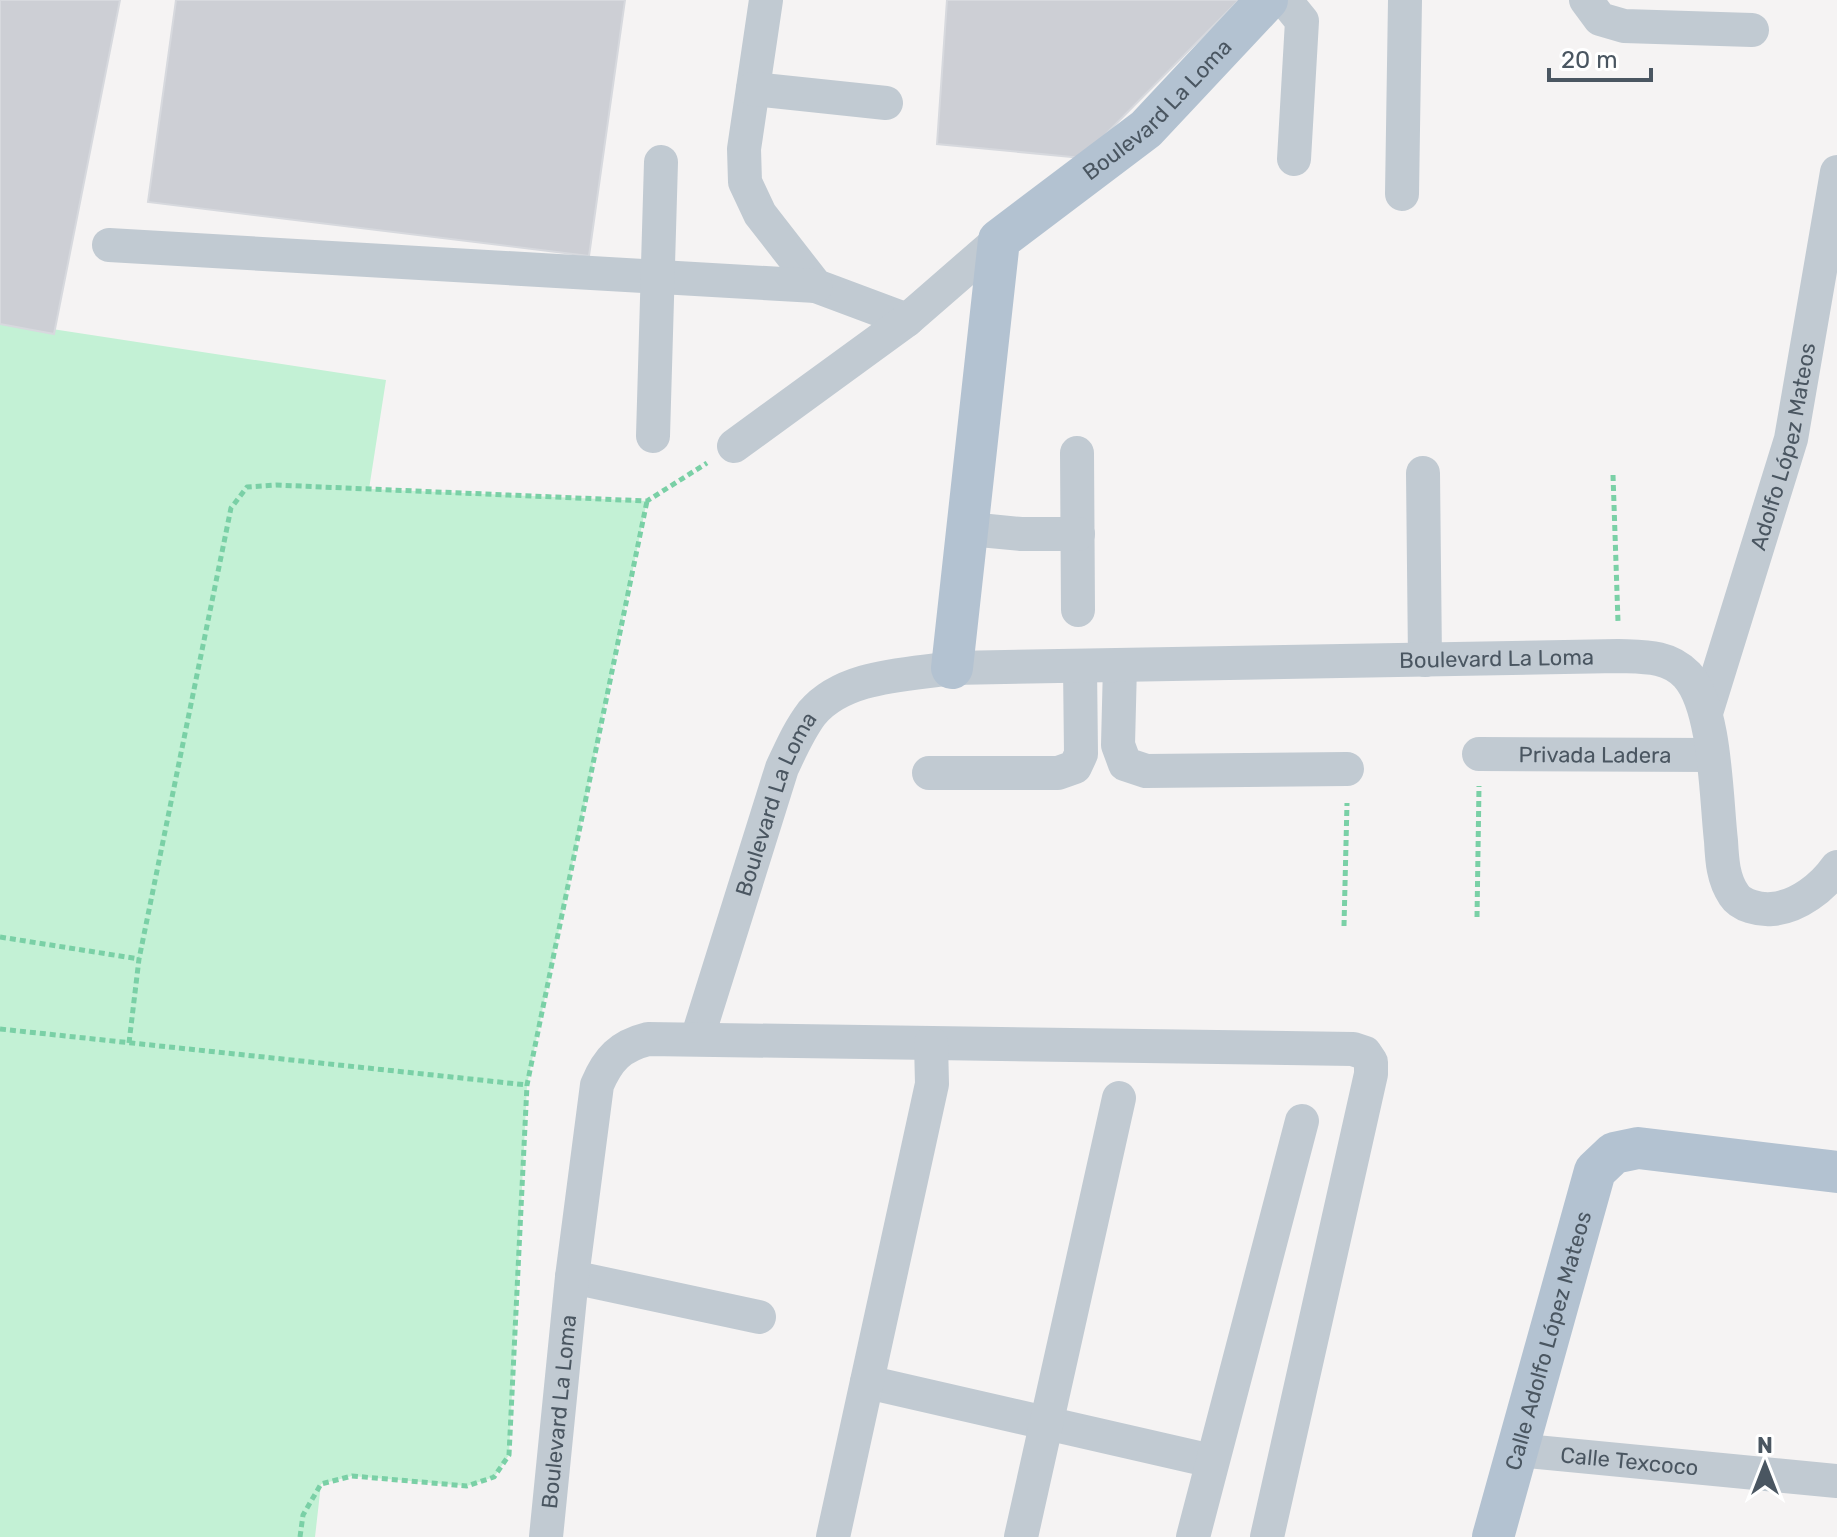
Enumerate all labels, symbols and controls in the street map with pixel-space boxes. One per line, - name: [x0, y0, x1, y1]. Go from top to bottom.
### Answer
- scale bar: [1549, 32, 1651, 82]
- street label: Boulevard La Loma: [1077, 33, 1237, 186]
- text: 20 m: [1561, 46, 1618, 74]
- street label: Adolfo López Mateos: [1744, 340, 1821, 553]
- street label: Boulevard La Loma: [1399, 643, 1594, 673]
- street label: Boulevard La Loma: [729, 706, 822, 899]
- street label: Privada Ladera: [1519, 741, 1671, 768]
- street label: Calle Adolfo López Mateos: [1499, 1208, 1597, 1473]
- street label: Boulevard La Loma: [535, 1313, 582, 1510]
- north arrow: [1725, 1425, 1805, 1505]
- text: N: [1757, 1432, 1773, 1459]
- street label: Calle Texcoco: [1559, 1441, 1700, 1481]

